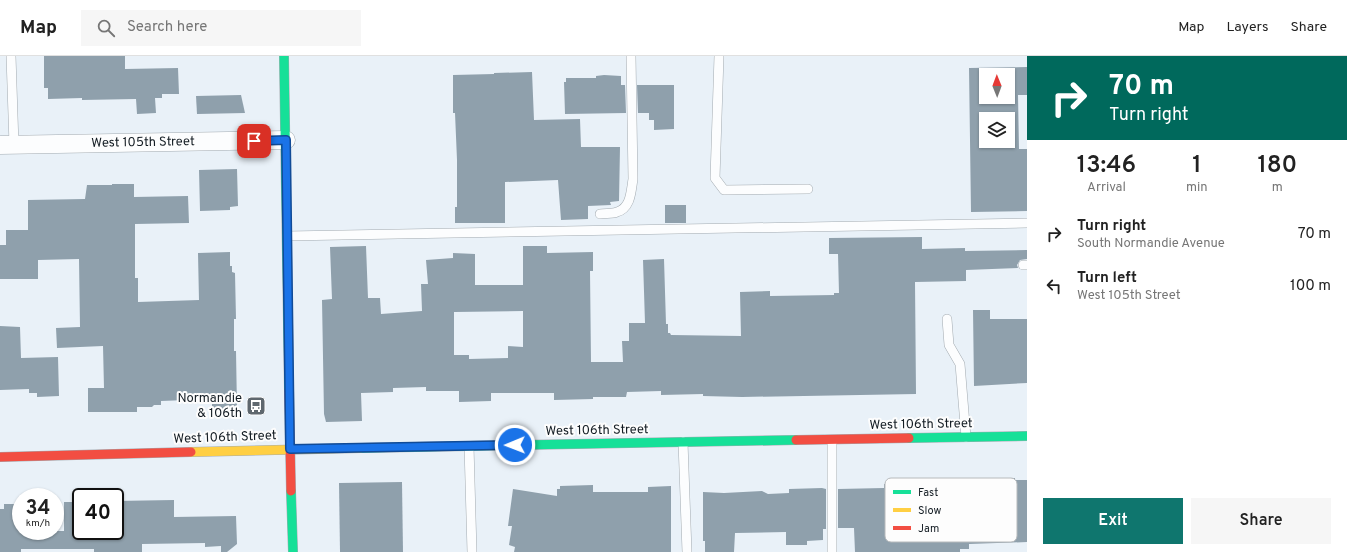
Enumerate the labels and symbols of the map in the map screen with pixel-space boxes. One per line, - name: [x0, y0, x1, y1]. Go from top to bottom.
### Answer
- north arrow: [979, 68, 1015, 104]
- pin: [237, 124, 271, 158]
- street label: West 105th Street: [91, 134, 195, 152]
- place label: Normandie & 106th: [177, 391, 242, 422]
- bus stop icon: Normandie & 106th: [245, 395, 267, 417]
- street label: West 106th Street: [869, 416, 973, 434]
- street label: West 106th Street: [545, 422, 649, 440]
- position arrow: [494, 424, 536, 466]
- street label: West 106th Street: [173, 428, 277, 448]
- legend: [885, 478, 1017, 542]
- text: Fast: [918, 486, 938, 500]
- speed limit sign: 40: [72, 488, 124, 540]
- text: Slow: [918, 504, 941, 518]
- text: Jam: [918, 522, 939, 536]

